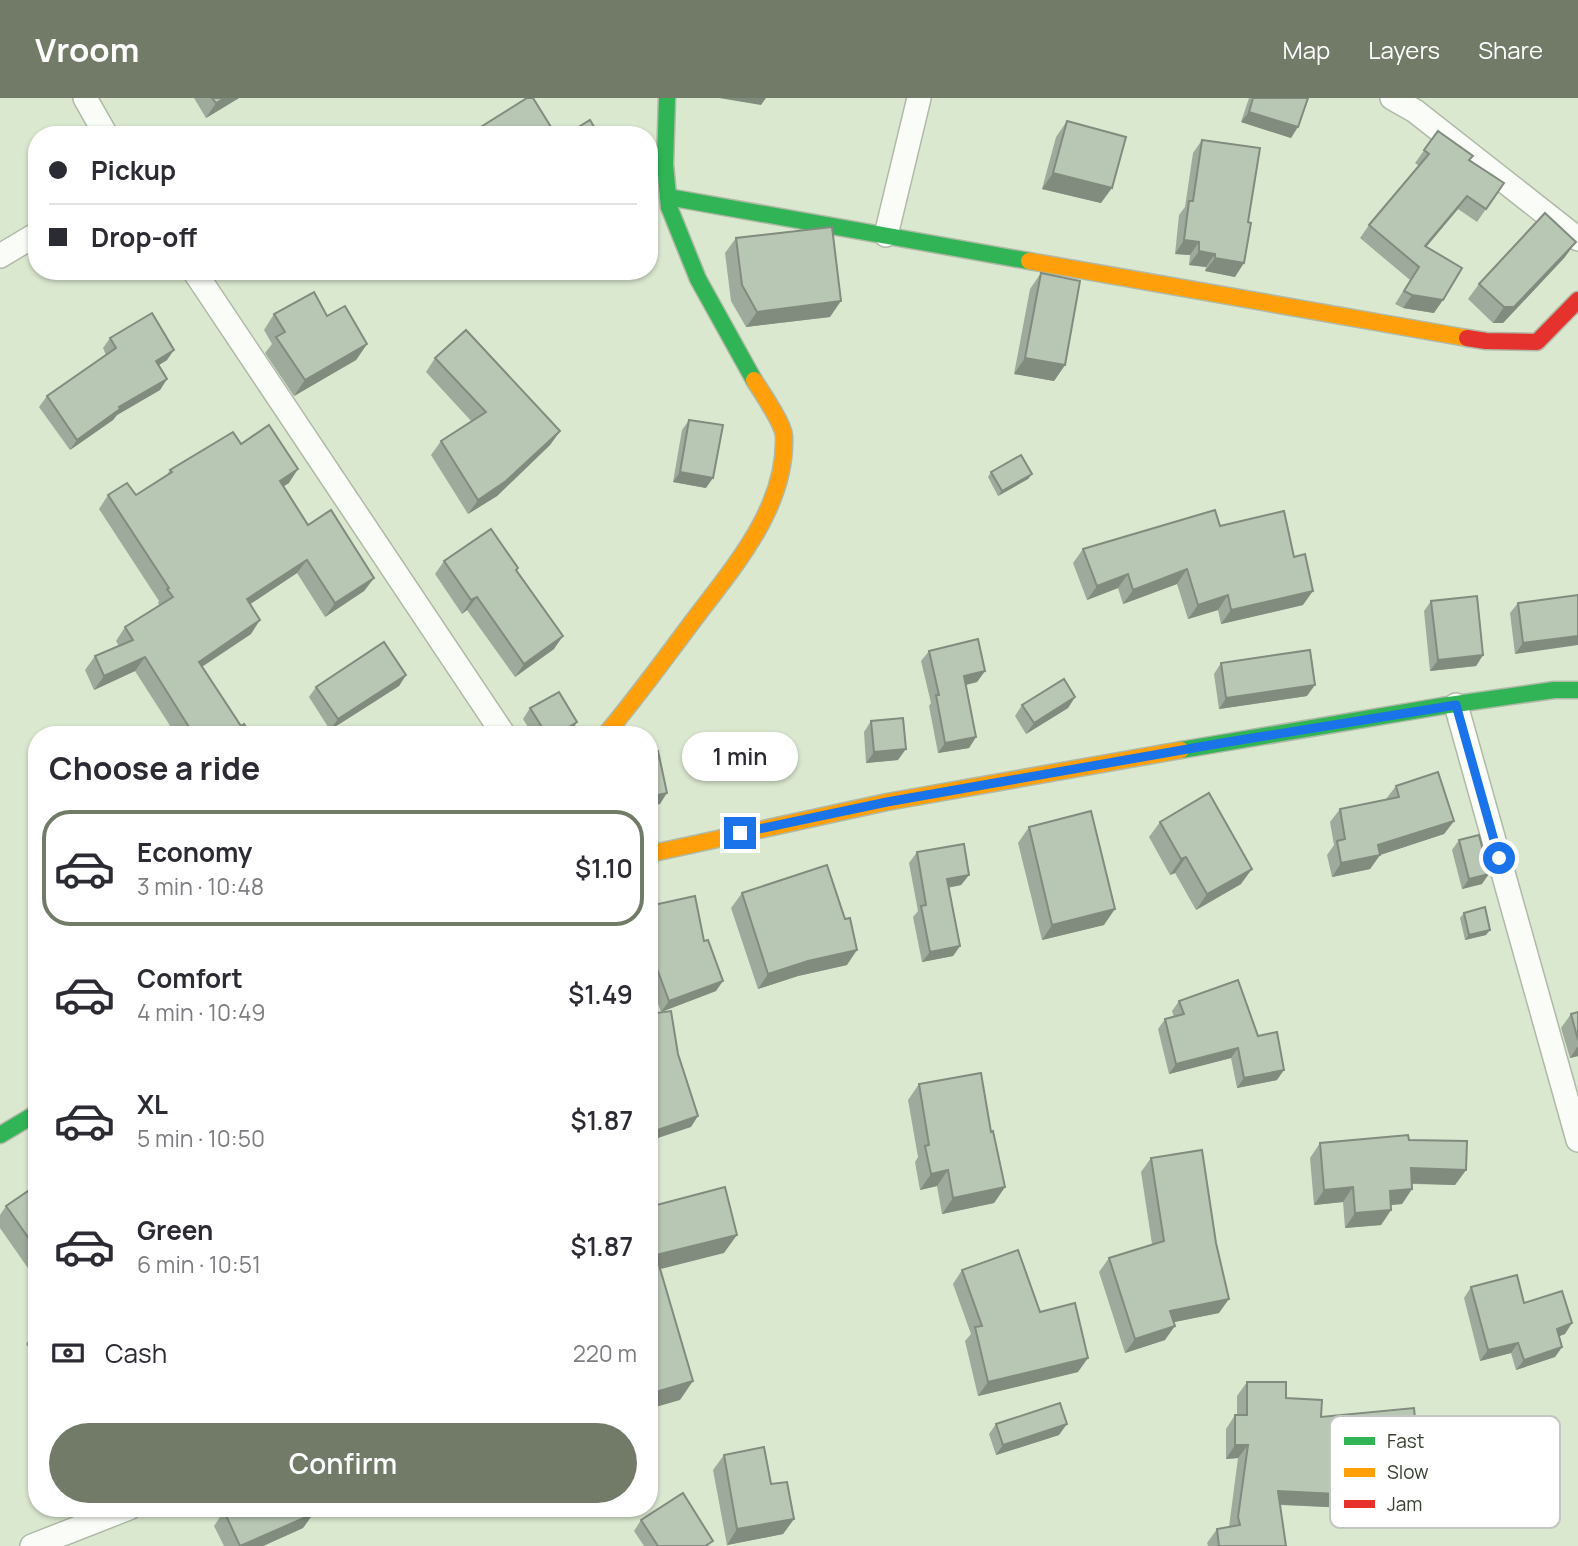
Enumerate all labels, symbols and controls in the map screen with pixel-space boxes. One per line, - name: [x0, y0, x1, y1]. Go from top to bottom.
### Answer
- text: Vroom: [35, 27, 139, 72]
- text: Map: [1283, 33, 1330, 66]
- text: Layers: [1368, 33, 1440, 66]
- text: Share: [1478, 33, 1543, 66]
- text: Pickup: [91, 152, 176, 188]
- text: Drop-off: [91, 219, 197, 255]
- callout: 1 min: [682, 732, 798, 780]
- text: 1 min: [713, 740, 767, 772]
- text: Choose a ride: [49, 746, 260, 790]
- route end: [724, 817, 756, 849]
- text: Economy: [137, 834, 252, 870]
- icon: car: [53, 837, 116, 900]
- route start: [1483, 842, 1515, 874]
- text: $1.10: [575, 850, 633, 886]
- text: 3 min · 10:48: [137, 870, 264, 902]
- text: Comfort: [137, 960, 243, 996]
- icon: car: [53, 963, 116, 1026]
- text: $1.49: [568, 976, 633, 1012]
- text: 4 min · 10:49: [137, 996, 266, 1028]
- text: XL: [137, 1086, 168, 1122]
- icon: car: [53, 1089, 116, 1152]
- text: $1.87: [570, 1102, 633, 1138]
- text: 5 min · 10:50: [137, 1122, 265, 1154]
- text: Green: [137, 1212, 213, 1248]
- icon: car: [53, 1215, 116, 1278]
- text: $1.87: [570, 1228, 633, 1264]
- text: 6 min · 10:51: [137, 1248, 261, 1280]
- icon: cash: [49, 1334, 87, 1372]
- text: Cash: [105, 1335, 167, 1371]
- text: 220 m: [573, 1337, 637, 1369]
- legend: [1330, 1416, 1560, 1528]
- button: Confirm: [49, 1423, 637, 1503]
- text: Fast: [1387, 1428, 1424, 1454]
- text: Slow: [1387, 1459, 1429, 1485]
- text: Jam: [1387, 1491, 1422, 1517]

